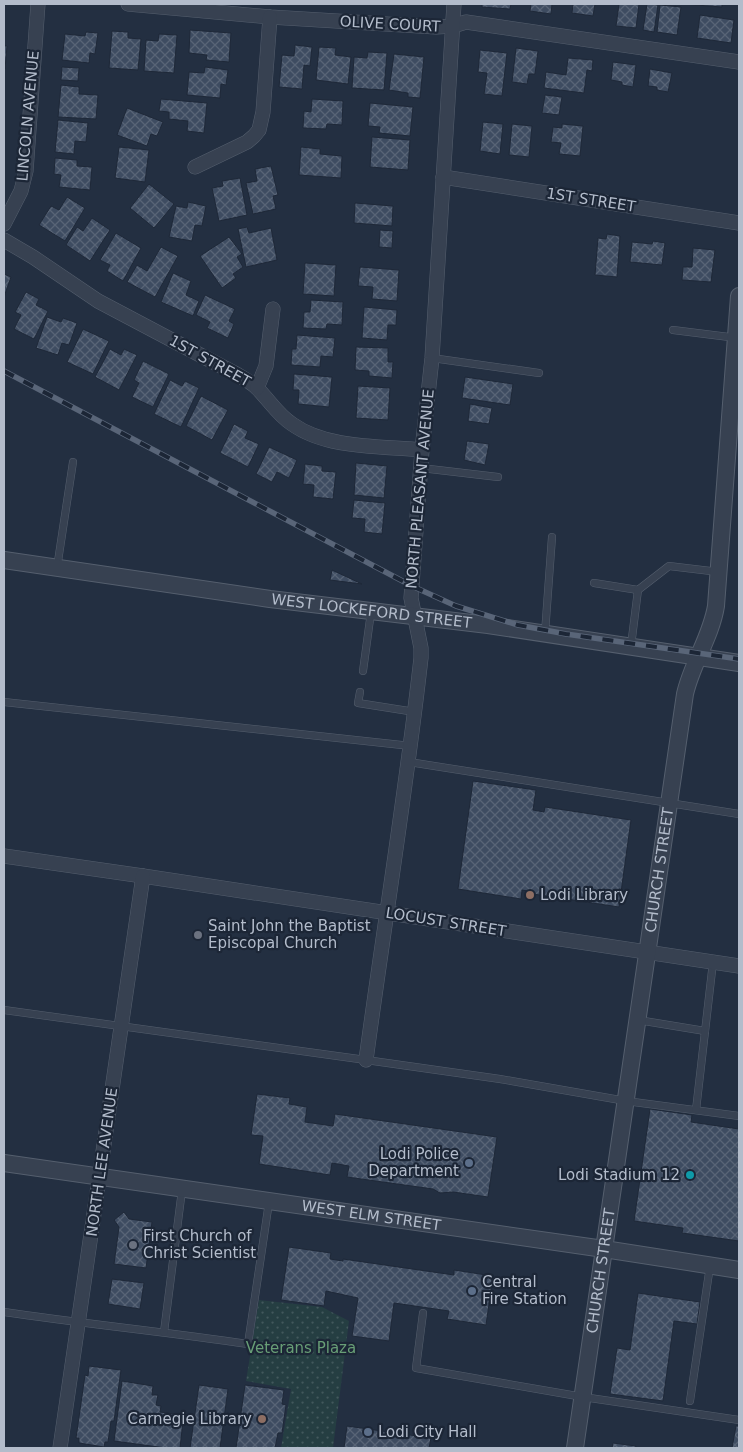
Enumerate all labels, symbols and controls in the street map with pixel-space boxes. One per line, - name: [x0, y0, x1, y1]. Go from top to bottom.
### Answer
- street label: OLIVE COURT: [339, 12, 442, 36]
- street label: LINCOLN AVENUE: [13, 50, 43, 182]
- street label: 1ST STREET: [545, 184, 638, 216]
- street label: 1ST STREET: [166, 331, 255, 391]
- street label: NORTH PLEASANT AVENUE: [402, 388, 438, 590]
- street label: WEST LOCKEFORD STREET: [270, 590, 474, 632]
- street label: CHURCH STREET: [641, 806, 677, 934]
- place label: Lodi Library: [540, 886, 628, 904]
- marker: Lodi Library: [524, 889, 536, 901]
- street label: LOCUST STREET: [384, 904, 508, 941]
- place label: Saint John the Baptist Episcopal Church: [208, 917, 371, 952]
- marker: Saint John the Baptist Episcopal Church: [192, 929, 204, 941]
- street label: NORTH LEE AVENUE: [83, 1086, 121, 1238]
- place label: Lodi Police Department: [368, 1145, 459, 1180]
- marker: Lodi Police Department: [463, 1157, 475, 1169]
- place label: Lodi Stadium 12: [558, 1166, 680, 1184]
- marker: Lodi Stadium 12: [684, 1169, 696, 1181]
- street label: WEST ELM STREET: [300, 1197, 443, 1235]
- street label: CHURCH STREET: [583, 1206, 619, 1335]
- place label: First Church of Christ Scientist: [143, 1227, 256, 1262]
- marker: First Church of Christ Scientist: [127, 1239, 139, 1251]
- place label: Central Fire Station: [482, 1273, 567, 1308]
- marker: Central Fire Station: [466, 1285, 478, 1297]
- park label: Veterans Plaza: [246, 1339, 356, 1357]
- place label: Carnegie Library: [128, 1410, 252, 1428]
- marker: Carnegie Library: [256, 1413, 268, 1425]
- place label: Lodi City Hall: [378, 1423, 477, 1441]
- marker: Lodi City Hall: [362, 1426, 374, 1438]

